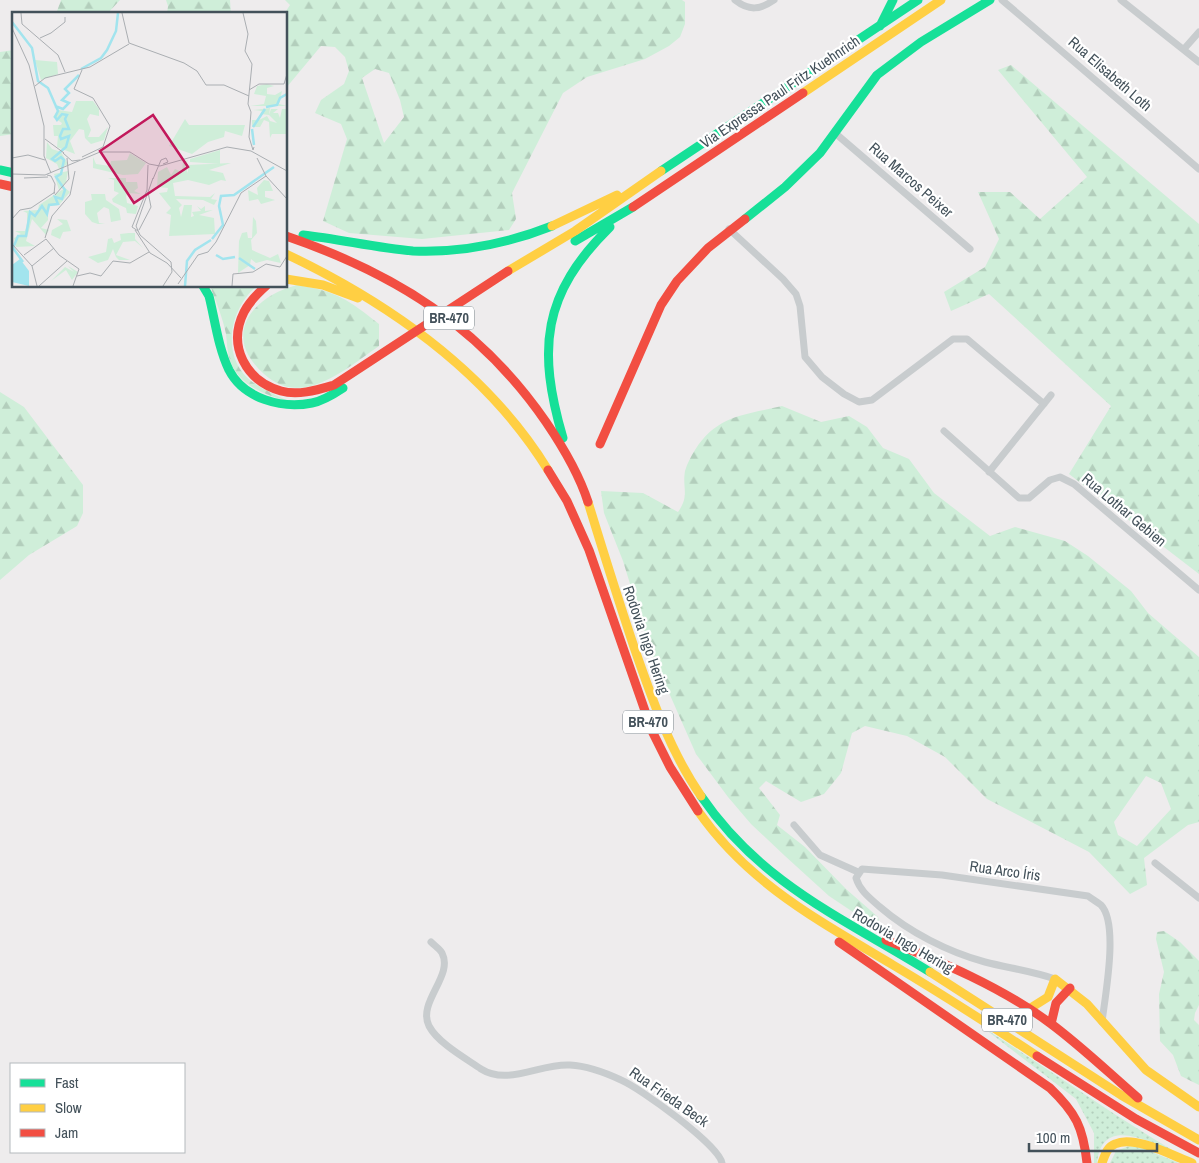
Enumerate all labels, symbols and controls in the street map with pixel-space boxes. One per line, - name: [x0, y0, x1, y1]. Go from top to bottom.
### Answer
- inset map: [12, 12, 288, 288]
- street label: Via Expressa Paul Fritz Kuehnrich: [696, 30, 864, 153]
- street label: Rua Elisabeth Loth: [1064, 31, 1157, 116]
- street label: Rua Marcos Peixer: [865, 137, 958, 222]
- road number: BR-470: [424, 306, 474, 330]
- street label: Rua Lothar Gebien: [1077, 468, 1171, 551]
- street label: Rodovia Ingo Hering: [618, 583, 675, 697]
- road number: BR-470: [623, 710, 673, 734]
- street label: Rua Arco Íris: [968, 855, 1042, 886]
- street label: Rodovia Ingo Hering: [849, 903, 958, 978]
- road number: BR-470: [982, 1008, 1032, 1032]
- street label: Rua Frieda Beck: [625, 1062, 714, 1132]
- legend: [10, 1063, 185, 1153]
- text: Fast: [55, 1072, 79, 1093]
- text: Slow: [55, 1097, 82, 1118]
- scale bar: [1029, 1120, 1156, 1152]
- text: Jam: [55, 1122, 78, 1143]
- text: 100 m: [1036, 1127, 1070, 1148]

